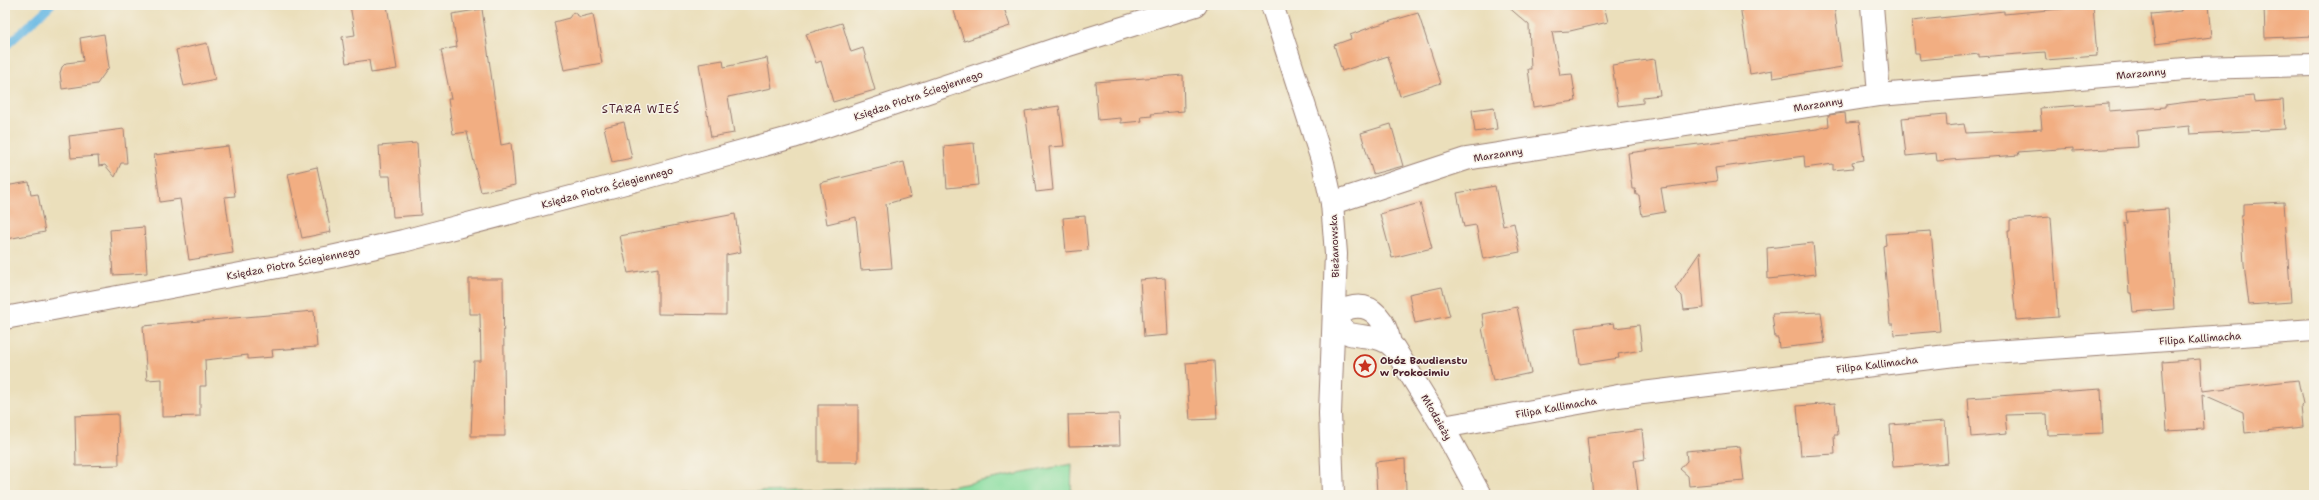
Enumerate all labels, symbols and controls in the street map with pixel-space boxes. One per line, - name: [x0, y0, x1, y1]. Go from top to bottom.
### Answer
- street label: Marzanny: [2116, 65, 2167, 82]
- street label: Księdza Piotra Ściegiennego: [852, 67, 984, 124]
- street label: Marzanny: [1792, 94, 1844, 115]
- district label: STARA WIEŚ: [602, 101, 680, 117]
- street label: Marzanny: [1472, 144, 1524, 165]
- street label: Księdza Piotra Ściegiennego: [540, 164, 674, 211]
- street label: Bieżanowska: [1327, 213, 1342, 278]
- street label: Księdza Piotra Ściegiennego: [225, 244, 361, 283]
- street label: Filipa Kallimacha: [2159, 329, 2242, 348]
- place icon: Obóz Baudienstu w Prokocimiu: [1352, 353, 1378, 379]
- street label: Filipa Kallimacha: [1835, 353, 1919, 376]
- place label: Obóz Baudienstu w Prokocimiu: [1380, 354, 1468, 379]
- street label: Młodzieży: [1418, 392, 1455, 443]
- street label: Filipa Kallimacha: [1514, 394, 1598, 421]

